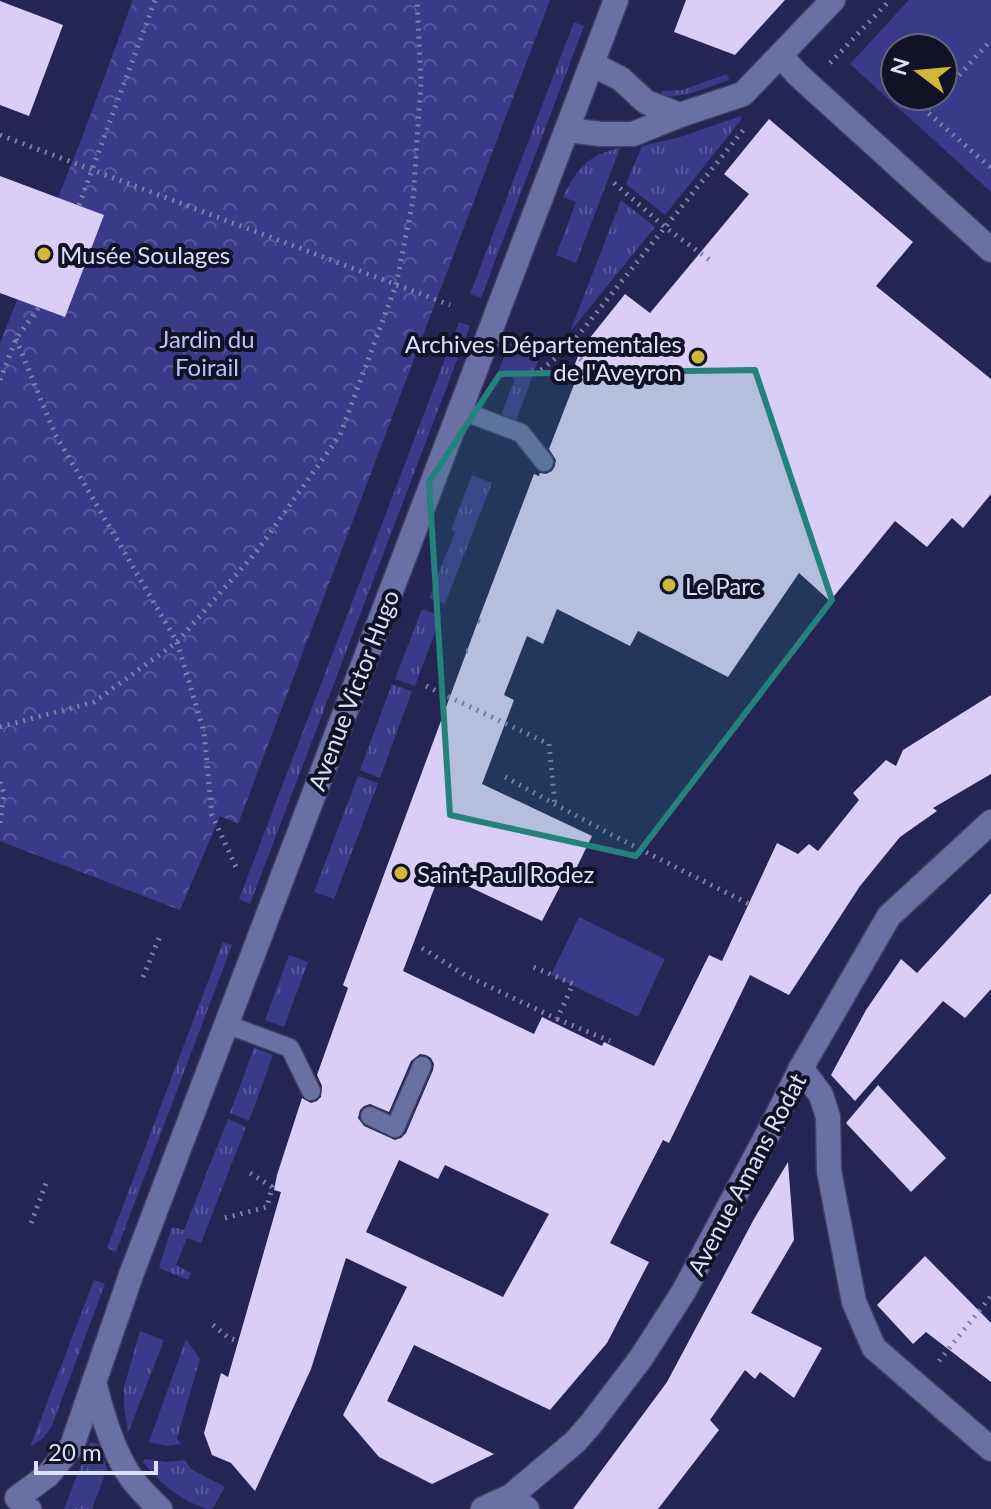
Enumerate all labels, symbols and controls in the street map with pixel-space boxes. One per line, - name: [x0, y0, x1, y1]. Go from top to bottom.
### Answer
- north arrow: [879, 32, 959, 112]
- text: N: [884, 54, 915, 78]
- place label: Musée Soulages: [60, 240, 230, 269]
- marker: Musée Soulages: [35, 245, 53, 263]
- park label: Jardin du Foirail: [159, 324, 255, 381]
- place label: Archives Départementales de l'Aveyron: [405, 329, 682, 386]
- marker: Archives Départementales de l'Aveyron: [689, 348, 707, 366]
- place label: Le Parc: [685, 571, 761, 600]
- marker: Le Parc: [660, 576, 678, 594]
- street label: Avenue Victor Hugo: [301, 586, 405, 794]
- place label: Saint-Paul Rodez: [417, 859, 594, 888]
- marker: Saint-Paul Rodez: [392, 864, 410, 882]
- street label: Avenue Amans Rodat: [681, 1068, 812, 1280]
- scale bar: [36, 1425, 156, 1475]
- text: 20 m: [48, 1437, 102, 1466]

